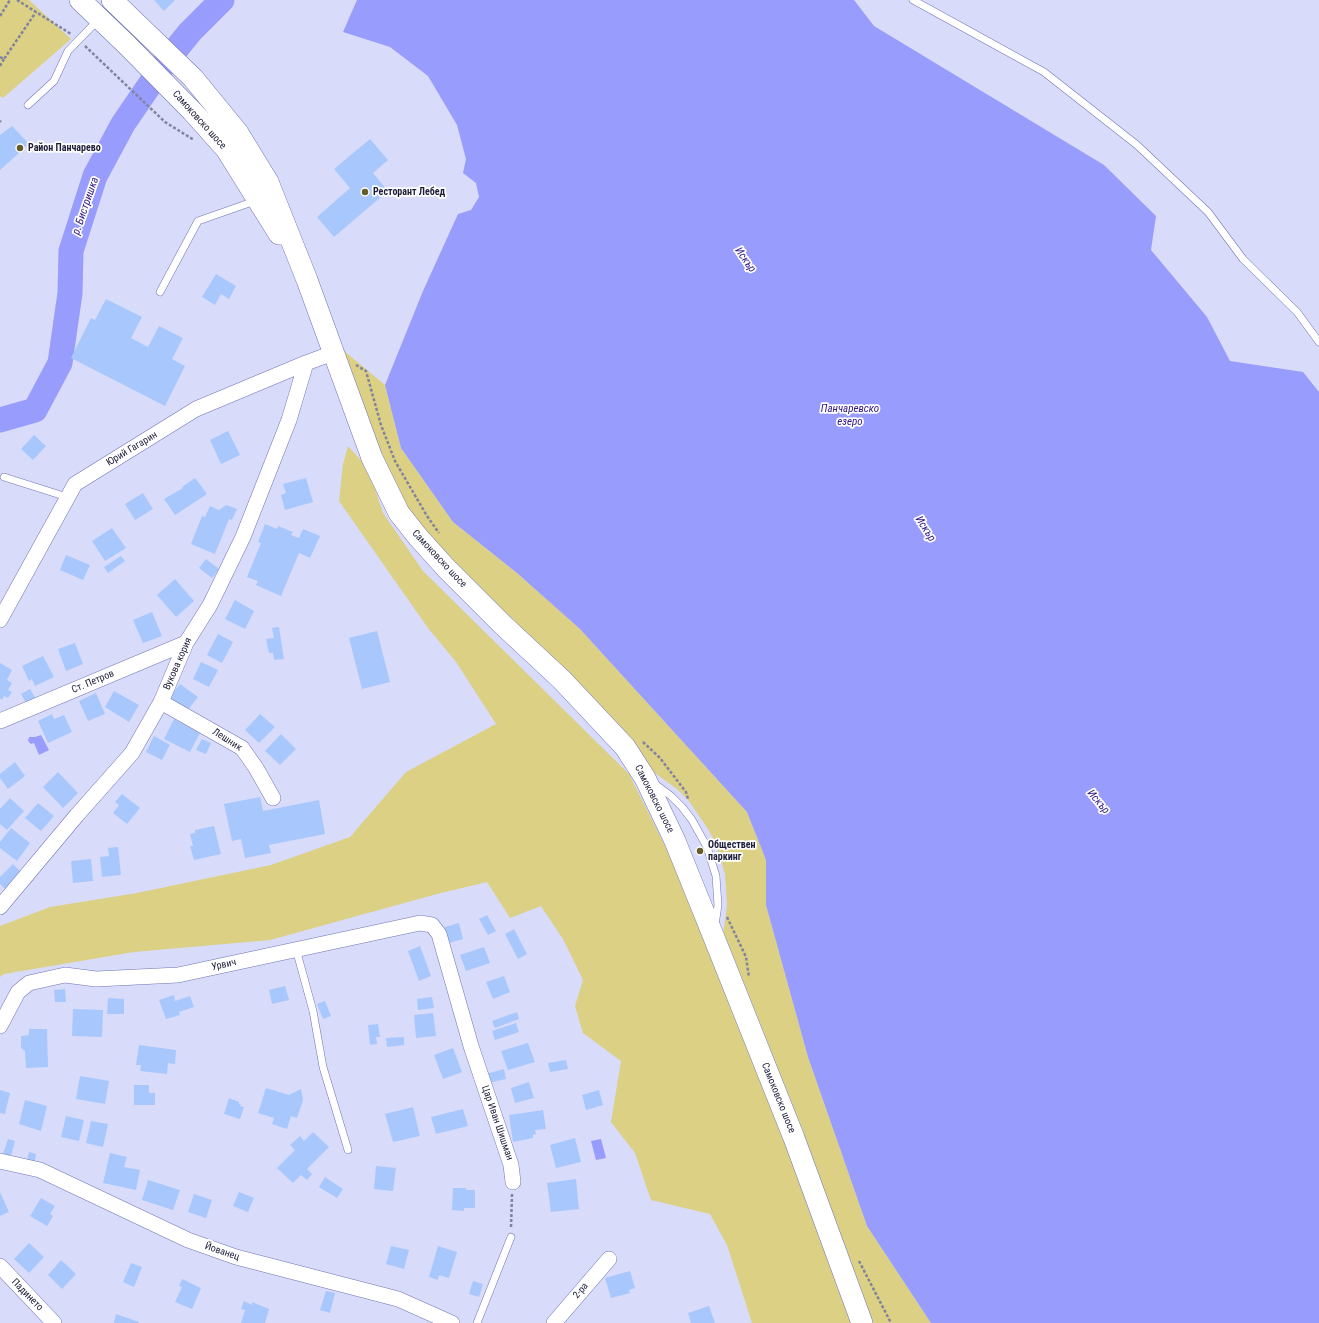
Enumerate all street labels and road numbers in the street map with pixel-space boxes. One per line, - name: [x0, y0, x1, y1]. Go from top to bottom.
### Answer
- street label: Самоковско шосе: [170, 88, 228, 152]
- street label: Юрий Гагарин: [104, 429, 160, 469]
- street label: Самоковско шосе: [409, 528, 469, 590]
- street label: Вукова кория: [161, 636, 195, 692]
- street label: Ст. Петров: [70, 668, 116, 696]
- street label: Лешник: [210, 726, 244, 754]
- street label: Самоковско шосе: [632, 763, 676, 835]
- street label: Урвич: [211, 957, 237, 973]
- street label: Самоковско шосе: [758, 1061, 798, 1135]
- street label: Цар Иван Шишман: [479, 1084, 515, 1162]
- street label: Йованец: [203, 1240, 241, 1264]
- street label: Падинето: [9, 1276, 45, 1314]
- street label: 2-ра: [571, 1281, 591, 1301]

